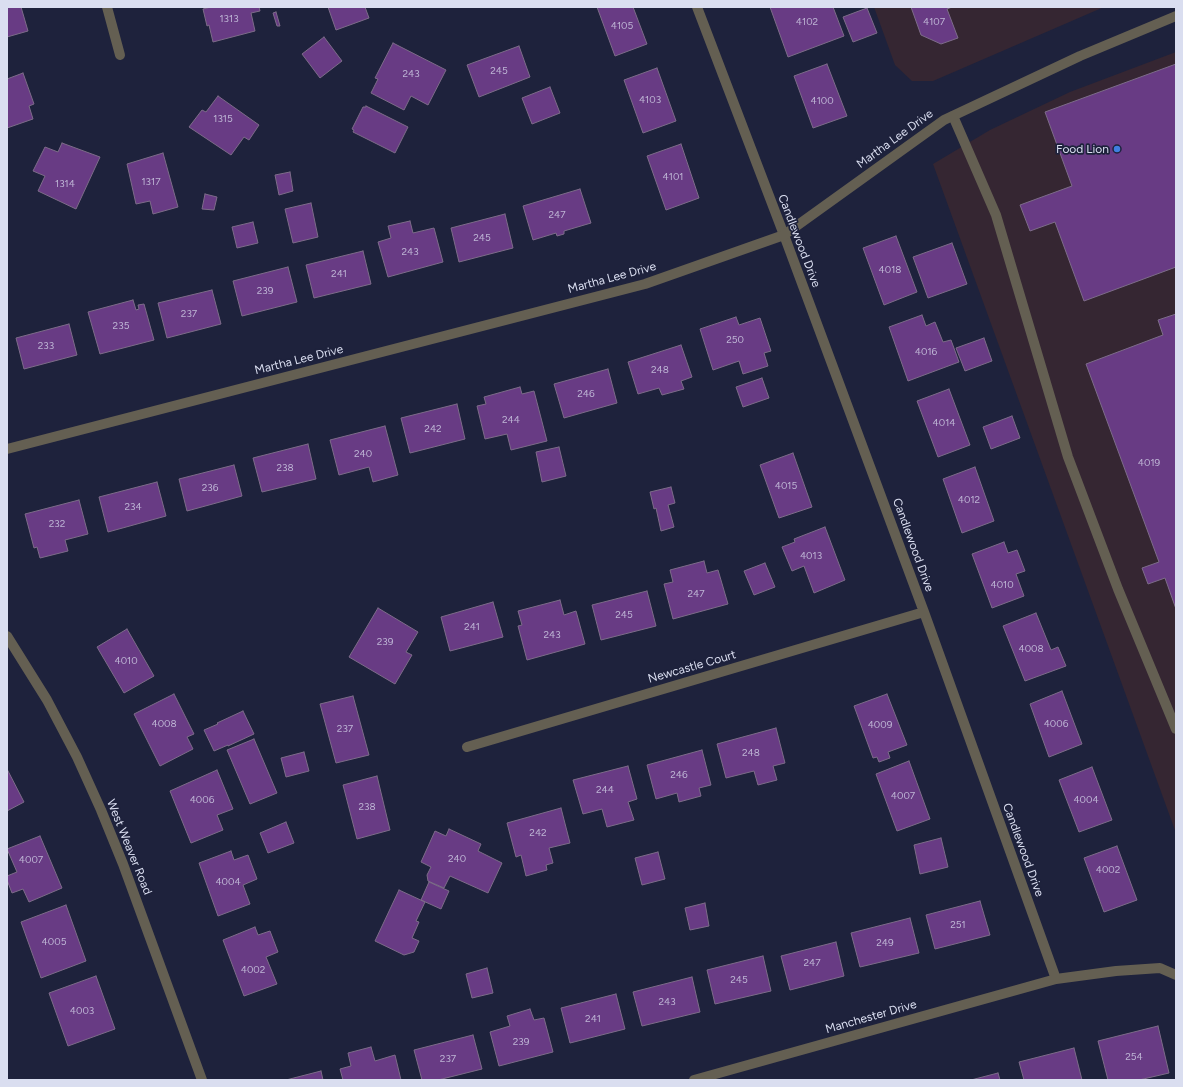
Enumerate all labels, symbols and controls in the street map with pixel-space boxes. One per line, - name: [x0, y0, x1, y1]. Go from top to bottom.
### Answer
- house number: 1313: [219, 13, 239, 25]
- house number: 4102: [796, 16, 818, 28]
- house number: 4107: [923, 16, 945, 28]
- house number: 4105: [611, 20, 633, 32]
- house number: 245: [490, 65, 508, 77]
- house number: 243: [402, 68, 420, 80]
- house number: 4103: [639, 94, 661, 106]
- house number: 4100: [810, 95, 834, 107]
- street label: Martha Lee Drive: [854, 107, 936, 171]
- house number: 1315: [213, 113, 233, 125]
- place label: Food Lion: [1056, 142, 1109, 156]
- marker: Food Lion: [1112, 144, 1122, 154]
- house number: 4101: [663, 171, 683, 183]
- house number: 1317: [141, 176, 161, 188]
- house number: 1314: [55, 178, 75, 190]
- street label: Candlewood Drive: [775, 192, 823, 290]
- house number: 247: [548, 209, 566, 221]
- house number: 245: [473, 232, 491, 244]
- house number: 243: [401, 246, 419, 258]
- street label: Martha Lee Drive: [566, 259, 658, 297]
- house number: 4018: [879, 264, 901, 276]
- house number: 241: [331, 268, 347, 280]
- house number: 239: [257, 285, 273, 297]
- house number: 237: [181, 308, 197, 320]
- house number: 235: [113, 320, 129, 332]
- house number: 250: [726, 334, 744, 346]
- house number: 233: [38, 340, 54, 352]
- street label: Martha Lee Drive: [253, 342, 345, 378]
- house number: 4016: [915, 346, 937, 358]
- house number: 248: [651, 364, 669, 376]
- house number: 246: [577, 388, 595, 400]
- house number: 244: [502, 414, 520, 426]
- house number: 4014: [933, 417, 955, 429]
- house number: 242: [424, 423, 442, 435]
- house number: 240: [354, 448, 372, 460]
- house number: 4019: [1138, 457, 1160, 469]
- house number: 238: [276, 462, 294, 474]
- house number: 4015: [775, 480, 797, 492]
- house number: 236: [202, 482, 218, 494]
- house number: 4012: [958, 494, 980, 506]
- street label: Candlewood Drive: [889, 496, 937, 594]
- house number: 234: [124, 501, 142, 513]
- house number: 232: [49, 518, 65, 530]
- house number: 4013: [800, 550, 822, 562]
- house number: 4010: [990, 579, 1014, 591]
- house number: 247: [687, 588, 705, 600]
- house number: 245: [615, 609, 633, 621]
- house number: 241: [464, 621, 480, 633]
- house number: 243: [543, 629, 561, 641]
- house number: 239: [377, 636, 393, 648]
- house number: 4008: [1018, 643, 1044, 655]
- street label: Newcastle Court: [646, 648, 738, 686]
- house number: 4010: [114, 655, 138, 667]
- house number: 4008: [151, 718, 177, 730]
- house number: 4006: [1044, 718, 1068, 730]
- house number: 4009: [868, 719, 892, 731]
- house number: 237: [337, 723, 353, 735]
- house number: 248: [742, 747, 760, 759]
- house number: 246: [670, 769, 688, 781]
- house number: 244: [596, 784, 614, 796]
- house number: 4007: [891, 790, 915, 802]
- house number: 4006: [190, 794, 214, 806]
- house number: 4004: [1073, 794, 1099, 806]
- street label: West Weaver Road: [103, 797, 155, 897]
- house number: 238: [358, 801, 376, 813]
- street label: Candlewood Drive: [999, 801, 1047, 899]
- house number: 242: [529, 827, 547, 839]
- house number: 240: [448, 853, 466, 865]
- house number: 4007: [19, 854, 43, 866]
- house number: 4002: [1096, 864, 1120, 876]
- house number: 4004: [215, 876, 241, 888]
- house number: 251: [950, 919, 966, 931]
- house number: 4005: [42, 936, 66, 948]
- house number: 249: [876, 937, 894, 949]
- house number: 247: [803, 957, 821, 969]
- house number: 4002: [241, 964, 265, 976]
- house number: 245: [730, 974, 748, 986]
- house number: 243: [658, 996, 676, 1008]
- street label: Manchester Drive: [824, 997, 918, 1037]
- house number: 4003: [70, 1005, 94, 1017]
- house number: 241: [585, 1013, 601, 1025]
- house number: 239: [513, 1036, 529, 1048]
- house number: 254: [1125, 1051, 1143, 1063]
- house number: 237: [440, 1053, 456, 1065]

